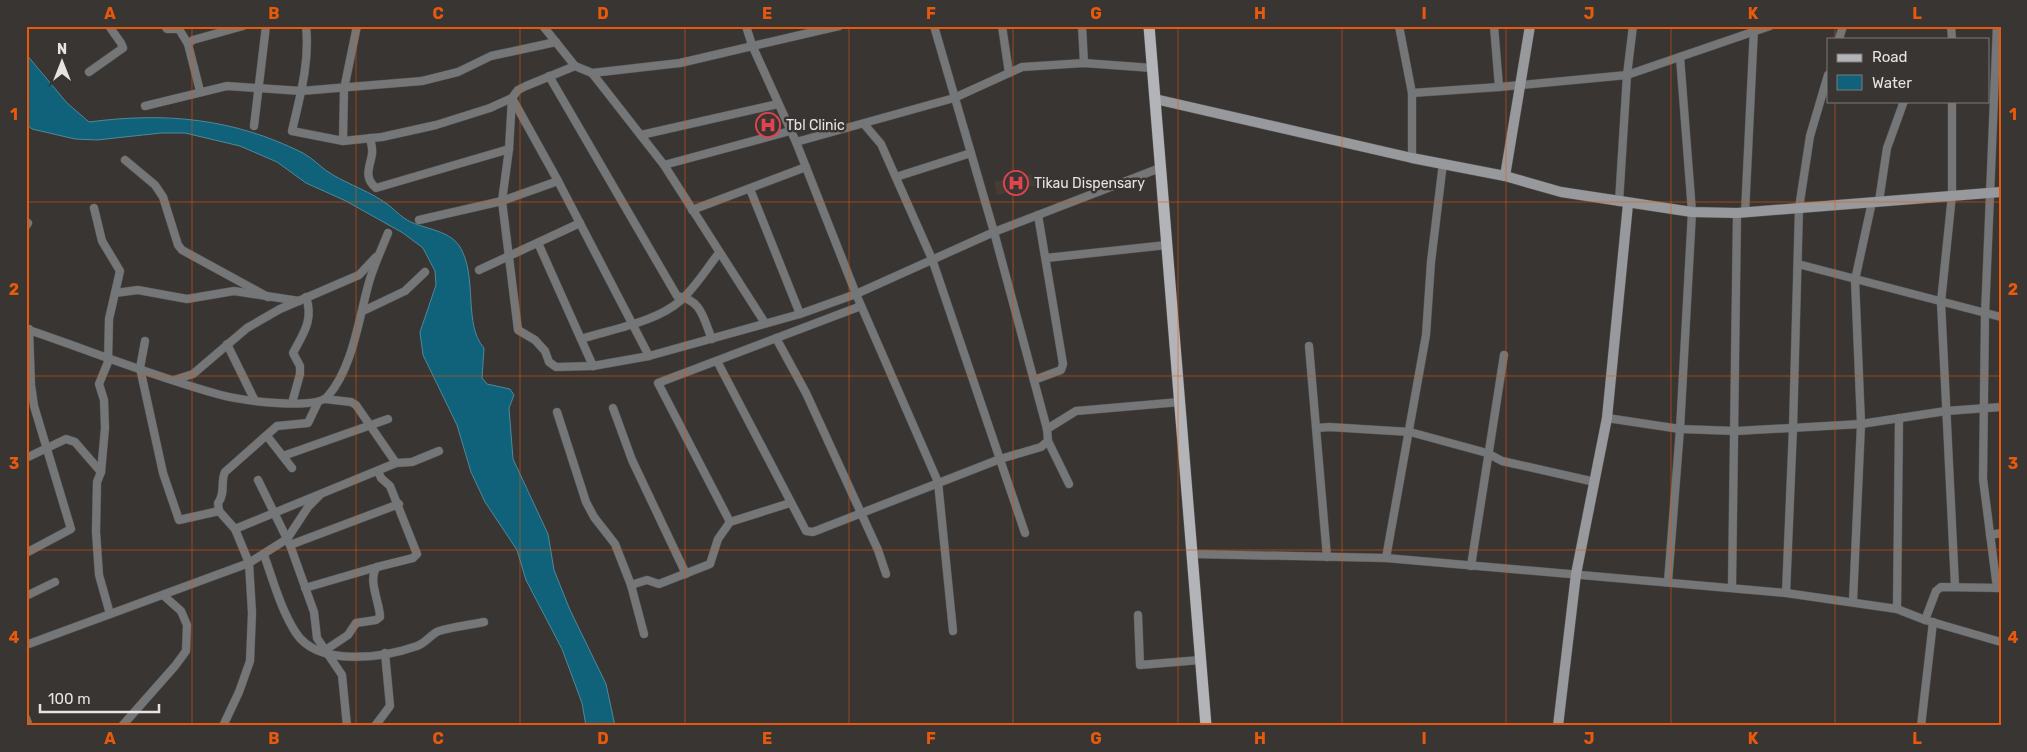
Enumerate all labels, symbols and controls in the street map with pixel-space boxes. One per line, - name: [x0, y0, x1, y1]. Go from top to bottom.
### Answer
- text: A: [104, 4, 116, 23]
- text: B: [268, 4, 280, 23]
- text: C: [432, 4, 444, 23]
- text: D: [597, 4, 609, 23]
- text: E: [762, 4, 772, 23]
- text: F: [926, 4, 936, 23]
- text: G: [1090, 4, 1102, 23]
- text: H: [1254, 4, 1266, 23]
- text: I: [1421, 4, 1427, 23]
- text: J: [1584, 4, 1594, 23]
- text: K: [1748, 4, 1759, 23]
- text: L: [1912, 4, 1922, 23]
- north arrow: [38, 38, 88, 88]
- legend: [1827, 38, 1990, 102]
- text: N: [57, 41, 67, 58]
- text: Road: [1872, 48, 1908, 66]
- text: Water: [1872, 74, 1912, 92]
- text: 1: [10, 105, 18, 124]
- text: 1: [2009, 105, 2017, 124]
- hospital icon: Tbl Clinic: [755, 112, 781, 138]
- place label: Tbl Clinic: [786, 117, 845, 134]
- hospital icon: Tikau Dispensary: [1003, 170, 1029, 196]
- place label: Tikau Dispensary: [1034, 175, 1145, 192]
- text: 2: [9, 280, 19, 299]
- text: 2: [2008, 280, 2018, 299]
- text: 3: [9, 454, 19, 473]
- text: 3: [2008, 454, 2018, 473]
- text: 4: [9, 628, 20, 647]
- text: 4: [2008, 628, 2019, 647]
- scale bar: [40, 682, 159, 714]
- text: 100 m: [48, 690, 90, 708]
- text: A: [104, 729, 116, 748]
- text: B: [268, 729, 280, 748]
- text: C: [432, 729, 444, 748]
- text: D: [597, 729, 609, 748]
- text: E: [762, 729, 772, 748]
- text: F: [926, 729, 936, 748]
- text: G: [1090, 729, 1102, 748]
- text: H: [1254, 729, 1266, 748]
- text: I: [1421, 729, 1427, 748]
- text: J: [1584, 729, 1594, 748]
- text: K: [1748, 729, 1759, 748]
- text: L: [1912, 729, 1922, 748]

